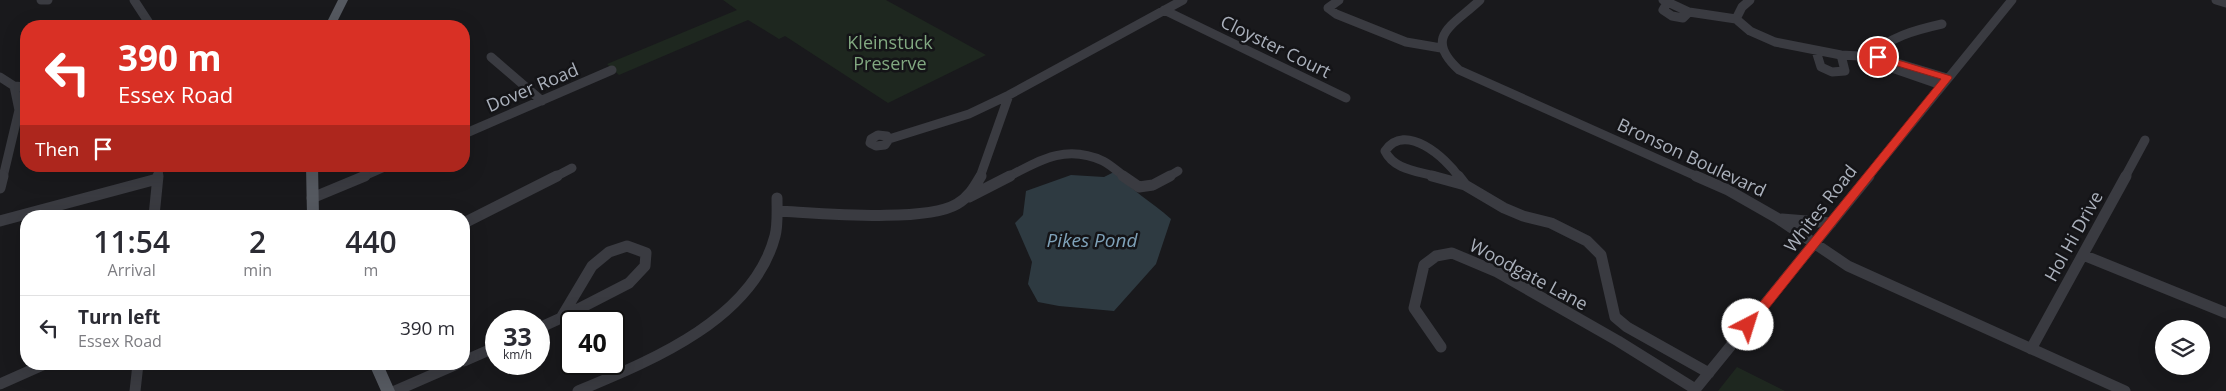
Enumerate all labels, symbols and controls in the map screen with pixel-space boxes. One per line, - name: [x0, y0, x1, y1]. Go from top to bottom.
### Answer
- street label: Cloyster Court: [1217, 9, 1335, 83]
- park label: Kleinstuck Preserve: [847, 30, 933, 75]
- text: 390 m: [118, 34, 222, 81]
- pin: [1857, 36, 1899, 78]
- icon: left: [35, 40, 100, 105]
- icon: arrive: [1864, 43, 1892, 71]
- street label: Dover Road: [482, 57, 582, 117]
- text: Essex Road: [118, 79, 233, 109]
- street label: Bronson Boulevard: [1614, 112, 1770, 202]
- icon: arrive: [89, 135, 117, 163]
- text: Then: [35, 136, 79, 162]
- street label: Whites Road: [1778, 159, 1862, 257]
- street label: Hol Hi Drive: [2038, 187, 2108, 285]
- text: 11:54: [93, 221, 170, 262]
- text: 2: [249, 221, 266, 262]
- text: 440: [345, 221, 397, 262]
- water label: Pikes Pond: [1047, 227, 1138, 253]
- street label: Woodgate Lane: [1466, 233, 1592, 315]
- text: Arrival: [108, 259, 156, 281]
- text: min: [243, 259, 272, 281]
- text: m: [364, 259, 378, 281]
- position arrow: [1721, 298, 1773, 350]
- text: Turn left: [78, 304, 160, 330]
- speed limit sign: 40: [560, 310, 625, 375]
- icon: left: [35, 314, 63, 342]
- text: 390 m: [400, 315, 455, 341]
- text: 33: [503, 319, 532, 353]
- map controls: [2155, 320, 2210, 375]
- button: layers: [2155, 320, 2210, 375]
- text: Essex Road: [78, 330, 162, 352]
- text: km/h: [503, 346, 532, 363]

